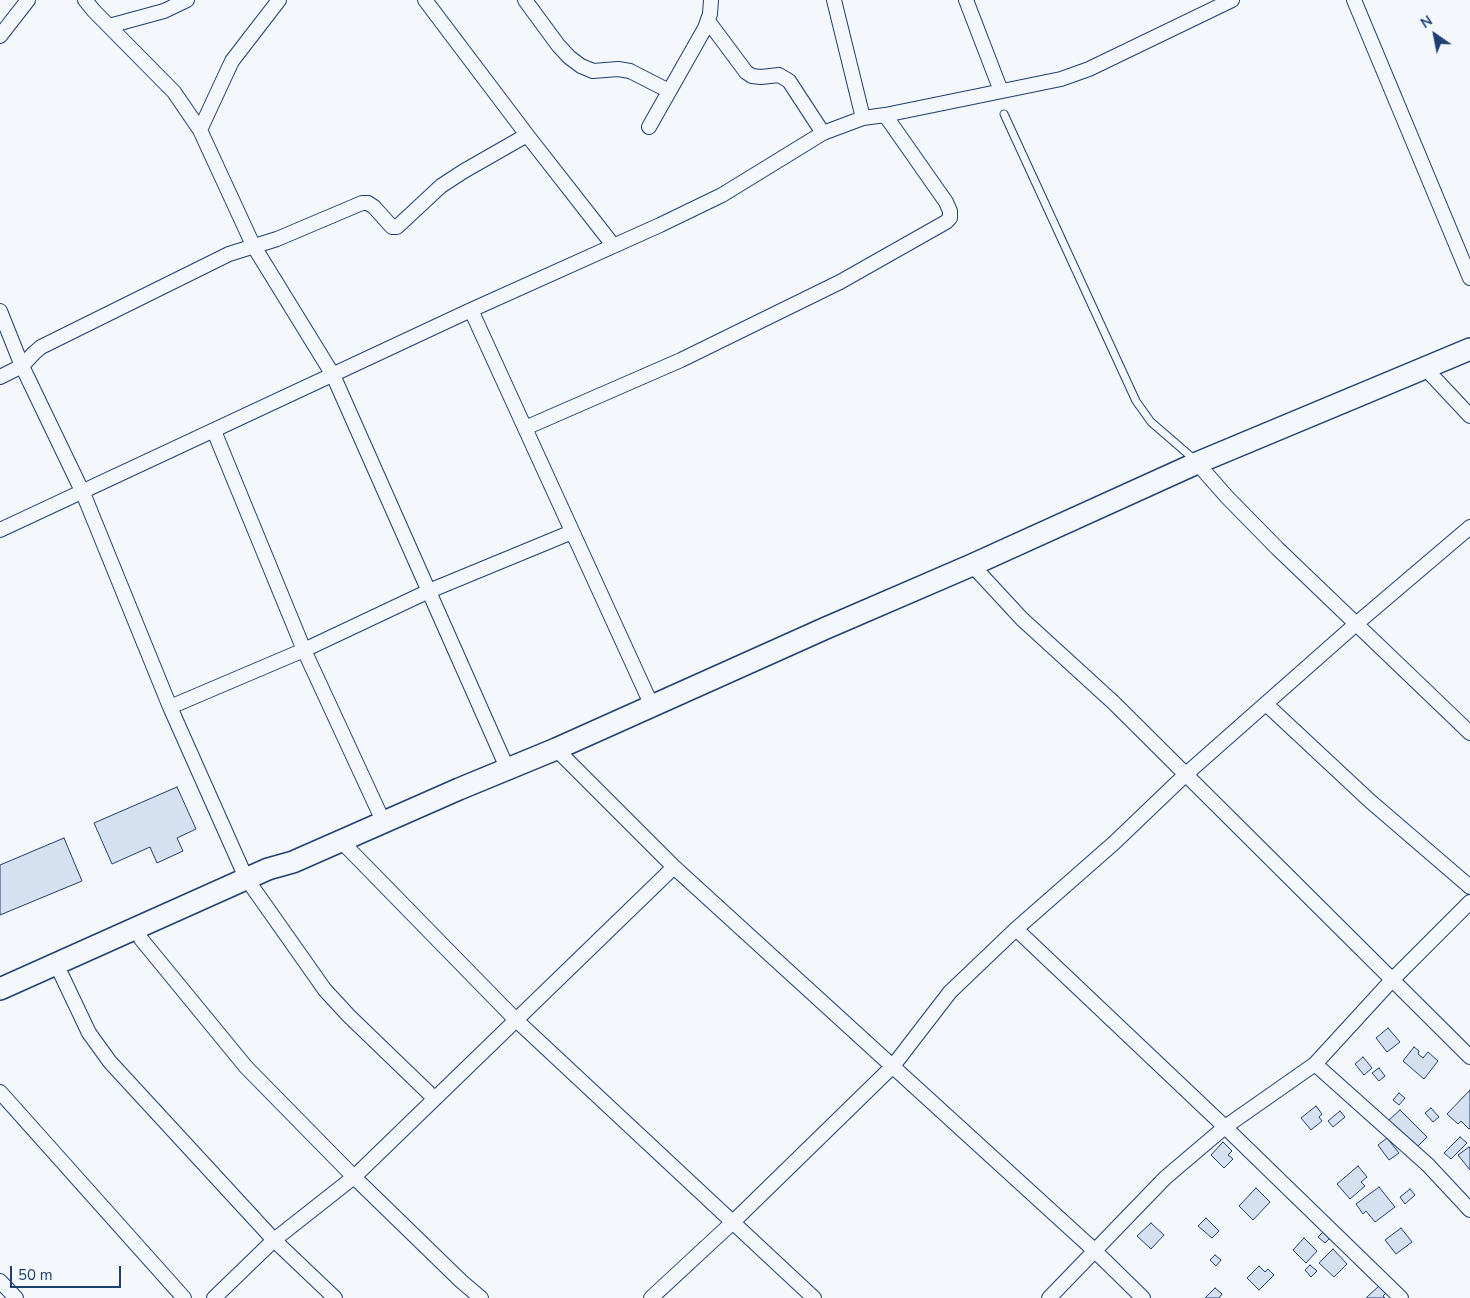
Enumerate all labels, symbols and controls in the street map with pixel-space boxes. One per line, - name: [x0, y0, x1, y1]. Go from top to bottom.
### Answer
- north arrow: [1410, 10, 1460, 60]
- text: N: [1417, 11, 1436, 33]
- scale bar: [12, 1256, 124, 1288]
- text: 50 m: [18, 1265, 53, 1285]

